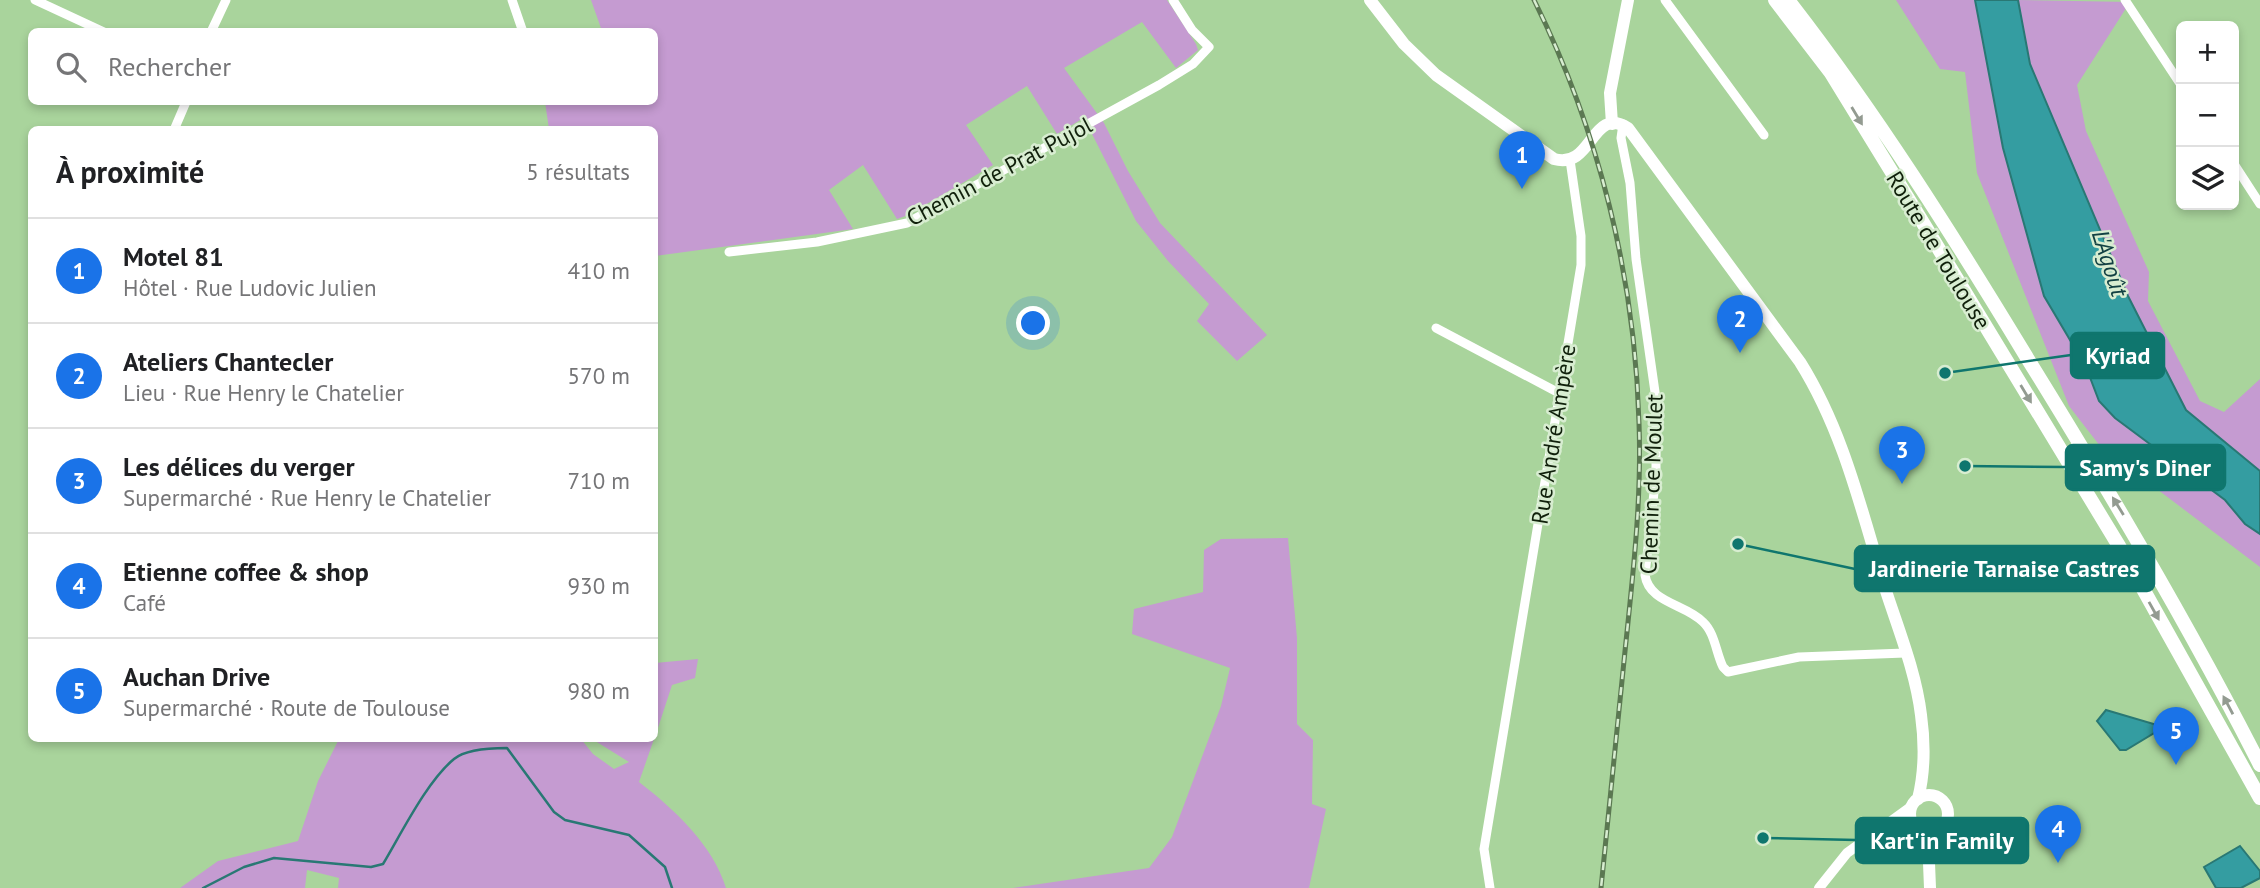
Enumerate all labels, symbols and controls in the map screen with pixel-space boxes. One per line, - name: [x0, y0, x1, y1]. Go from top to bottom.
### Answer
- map controls: [2176, 21, 2239, 210]
- button: +: [2176, 21, 2239, 84]
- search box: [28, 28, 658, 105]
- icon: search: [52, 48, 90, 86]
- text: Rechercher: [108, 50, 231, 83]
- button: −: [2176, 84, 2239, 147]
- one-way arrow: [1851, 106, 1864, 125]
- street label: Chemin de Prat Pujol: [901, 110, 1097, 232]
- pin: 1: [1499, 131, 1545, 189]
- button: layers: [2176, 147, 2239, 210]
- text: À proximité: [56, 152, 204, 191]
- text: 5 résultats: [526, 157, 630, 186]
- street label: Route de Toulouse: [1880, 166, 1998, 334]
- water label: L'Agoût: [2085, 226, 2136, 302]
- text: Motel 81: [123, 240, 224, 273]
- text: 1: [72, 256, 86, 285]
- text: 410 m: [568, 256, 630, 285]
- text: Hôtel · Rue Ludovic Julien: [123, 273, 377, 302]
- pin: 2: [1717, 295, 1763, 353]
- your location: [1016, 306, 1050, 340]
- callout: Kyriad: [2071, 333, 2164, 378]
- text: Kyriad: [2086, 340, 2150, 371]
- street label: Rue André Ampère: [1524, 342, 1582, 526]
- text: Ateliers Chantecler: [123, 345, 333, 378]
- text: 2: [72, 361, 86, 390]
- text: 570 m: [568, 361, 630, 390]
- text: Lieu · Rue Henry le Chatelier: [123, 378, 404, 407]
- one-way arrow: [2020, 384, 2033, 403]
- street label: Chemin de Moulet: [1633, 393, 1669, 575]
- pin: 3: [1879, 426, 1925, 484]
- callout: Samy's Diner: [2066, 445, 2225, 490]
- text: Les délices du verger: [123, 450, 355, 483]
- text: Samy's Diner: [2079, 452, 2211, 483]
- text: 3: [72, 466, 86, 495]
- text: 710 m: [568, 466, 630, 495]
- text: Supermarché · Rue Henry le Chatelier: [123, 483, 491, 512]
- one-way arrow: [2112, 496, 2125, 515]
- callout: Jardinerie Tarnaise Castres: [1855, 546, 2154, 591]
- text: Jardinerie Tarnaise Castres: [1868, 553, 2139, 584]
- text: Etienne coffee & shop: [123, 555, 369, 588]
- text: 4: [72, 571, 86, 600]
- text: 930 m: [568, 571, 630, 600]
- text: Café: [123, 588, 166, 617]
- one-way arrow: [2148, 601, 2160, 621]
- text: Auchan Drive: [123, 660, 270, 693]
- text: 5: [72, 676, 86, 705]
- text: 980 m: [568, 676, 630, 705]
- text: Supermarché · Route de Toulouse: [123, 693, 450, 722]
- one-way arrow: [2223, 694, 2235, 714]
- pin: 5: [2153, 707, 2199, 765]
- pin: 4: [2035, 805, 2081, 863]
- callout: Kart'in Family: [1856, 818, 2028, 863]
- text: Kart'in Family: [1870, 825, 2014, 856]

